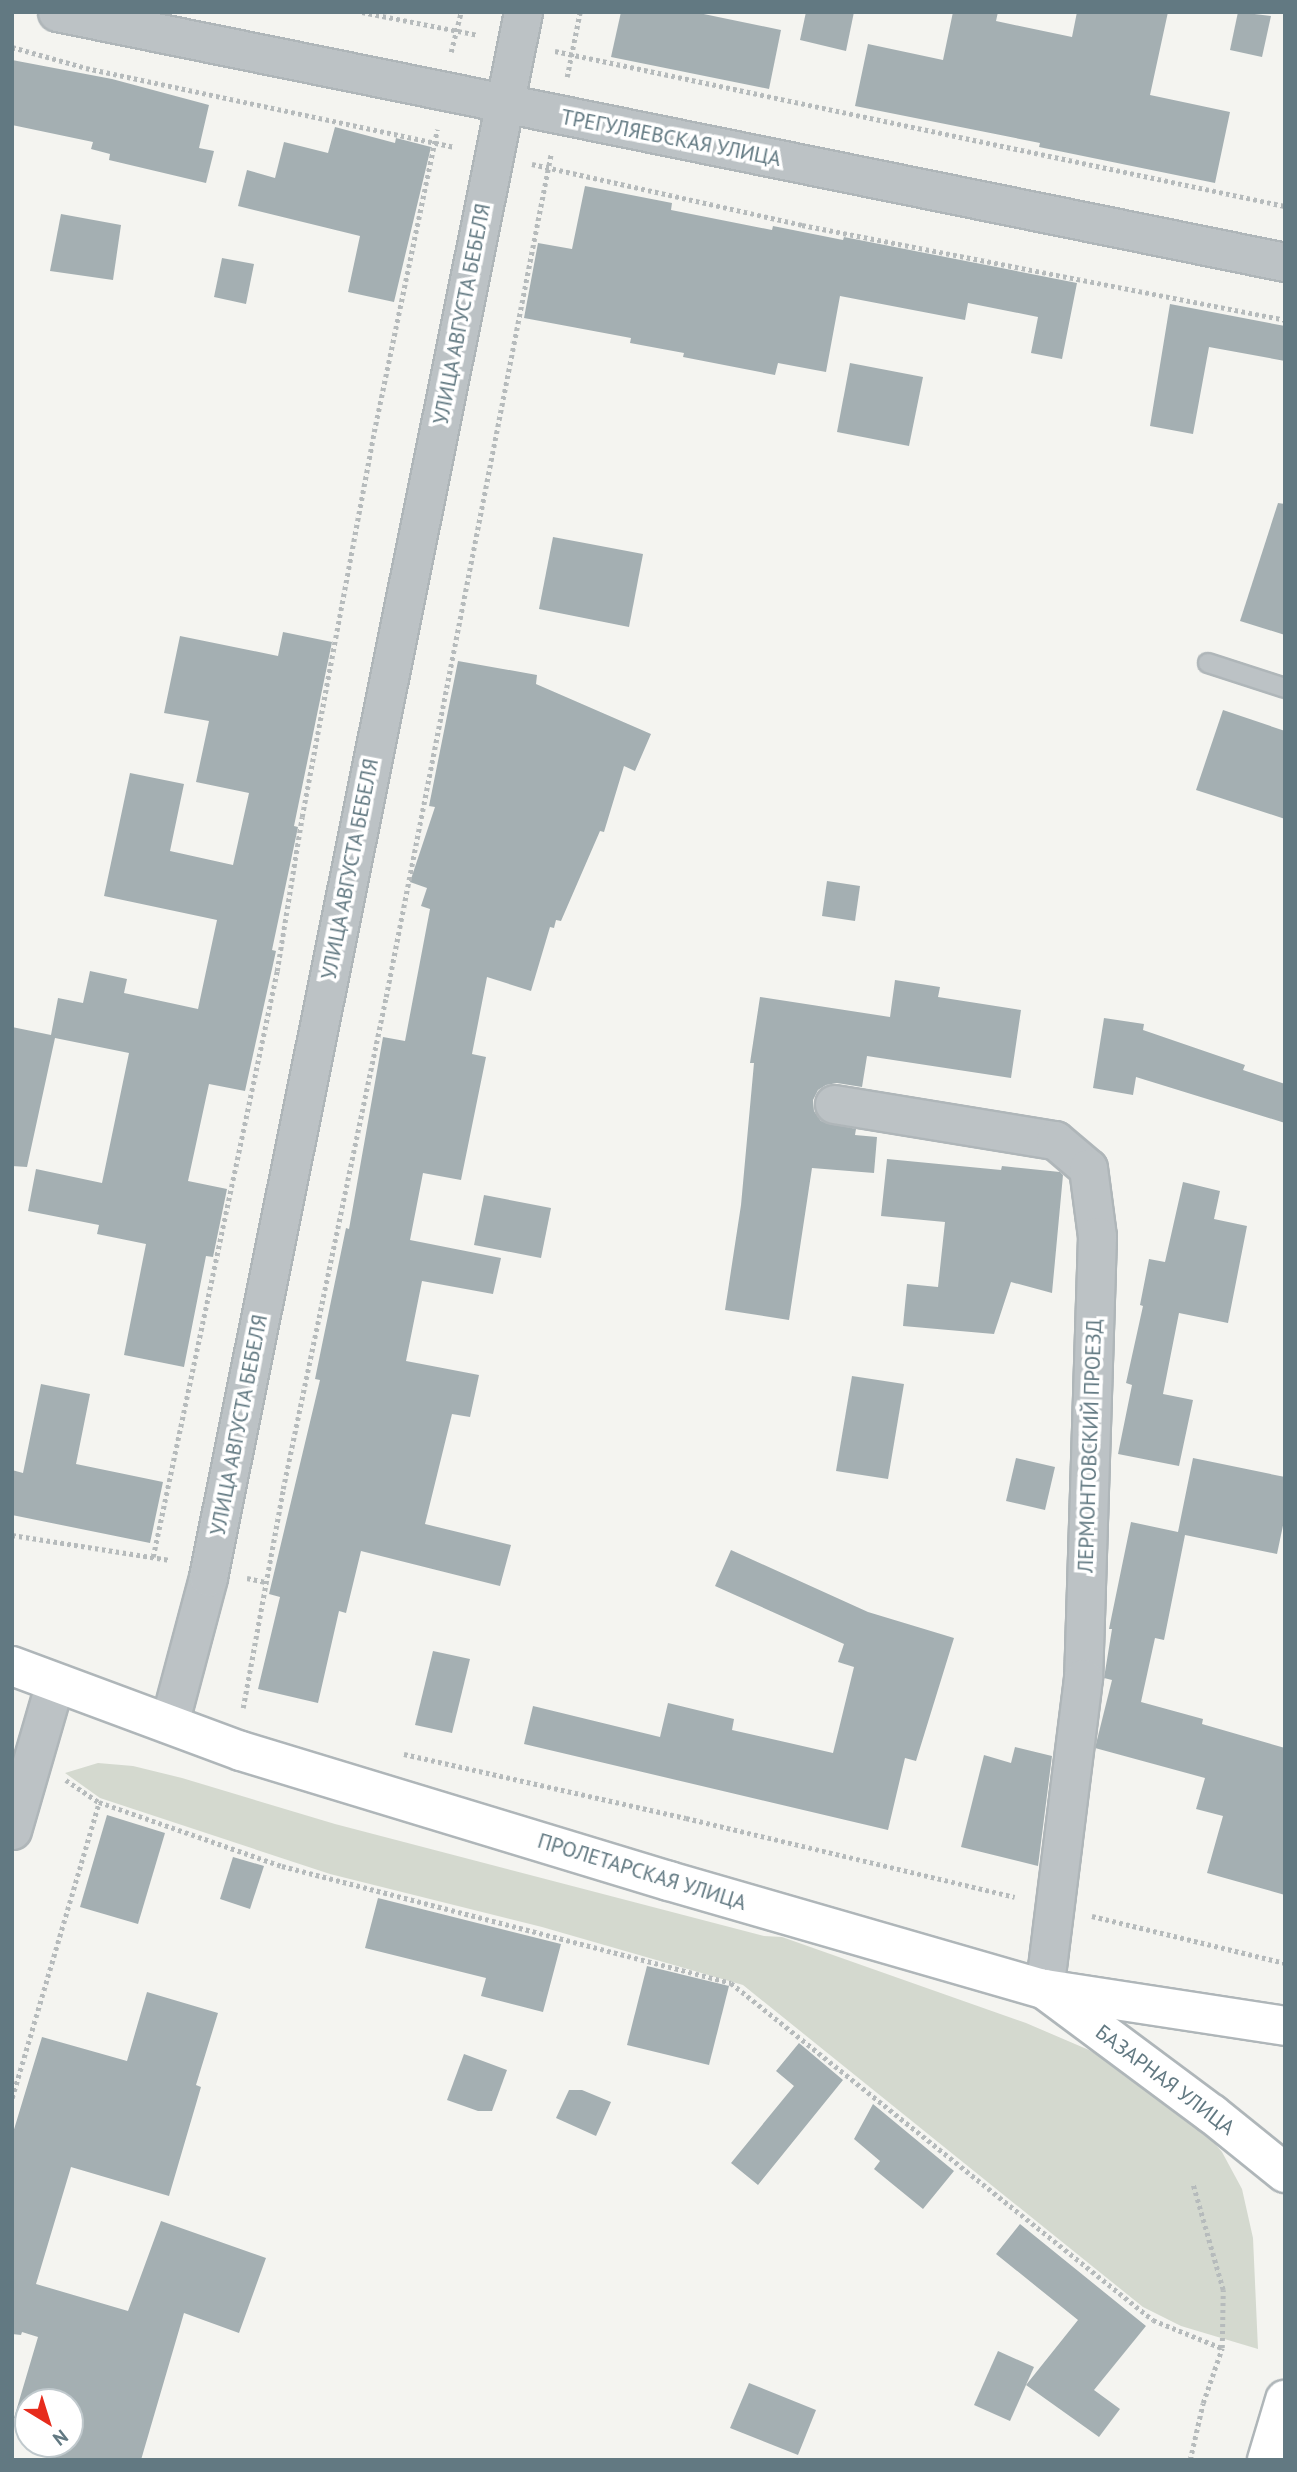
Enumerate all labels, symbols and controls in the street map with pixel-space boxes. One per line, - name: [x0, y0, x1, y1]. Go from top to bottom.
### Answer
- street label: ТРЕГУЛЯЕВСКАЯ УЛИЦА: [559, 104, 783, 172]
- street label: УЛИЦА АВГУСТА БЕБЕЛЯ: [428, 200, 496, 428]
- street label: УЛИЦА АВГУСТА БЕБЕЛЯ: [316, 755, 384, 983]
- street label: УЛИЦА АВГУСТА БЕБЕЛЯ: [205, 1311, 273, 1539]
- street label: ЛЕРМОНТОВСКИЙ ПРОЕЗД: [1073, 1319, 1107, 1573]
- street label: ПРОЛЕТАРСКАЯ УЛИЦА: [534, 1828, 750, 1916]
- street label: БАЗАРНАЯ УЛИЦА: [1090, 2019, 1240, 2141]
- north arrow: [14, 2388, 84, 2458]
- text: N: [48, 2425, 73, 2451]

